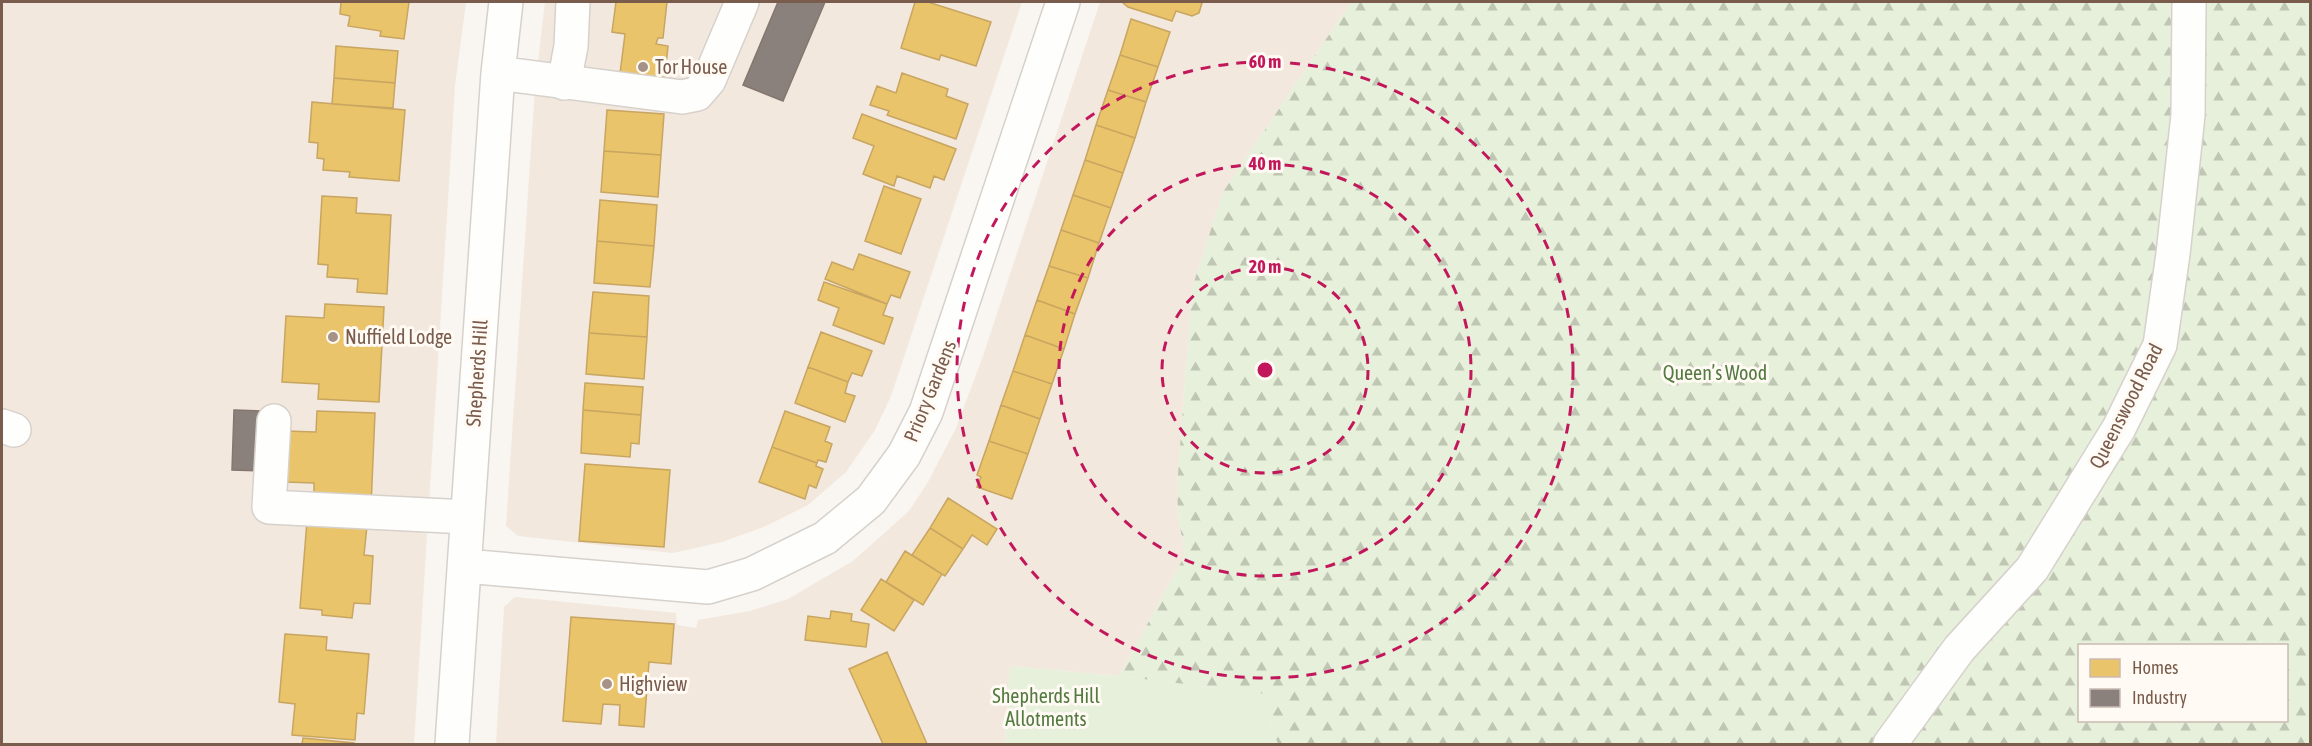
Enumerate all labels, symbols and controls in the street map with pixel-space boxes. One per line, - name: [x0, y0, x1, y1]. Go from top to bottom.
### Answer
- text: 60 m: [1249, 51, 1281, 72]
- place label: Tor House: [655, 55, 727, 78]
- marker: Tor House: [636, 60, 650, 74]
- text: 40 m: [1248, 153, 1281, 174]
- text: 20 m: [1249, 256, 1281, 277]
- street label: Shepherds Hill: [461, 318, 492, 427]
- place label: Nuffield Lodge: [345, 325, 452, 348]
- marker: Nuffield Lodge: [326, 330, 340, 344]
- street label: Priory Gardens: [899, 337, 960, 445]
- street label: Queenswood Road: [2084, 339, 2167, 472]
- centre of rings: [1255, 360, 1275, 380]
- park label: Queen’s Wood: [1663, 361, 1767, 384]
- legend: [2078, 644, 2288, 722]
- text: Homes: [2132, 657, 2178, 678]
- place label: Highview: [619, 672, 687, 695]
- marker: Highview: [600, 677, 614, 691]
- park label: Shepherds Hill Allotments: [992, 684, 1100, 730]
- text: Industry: [2132, 687, 2187, 708]

